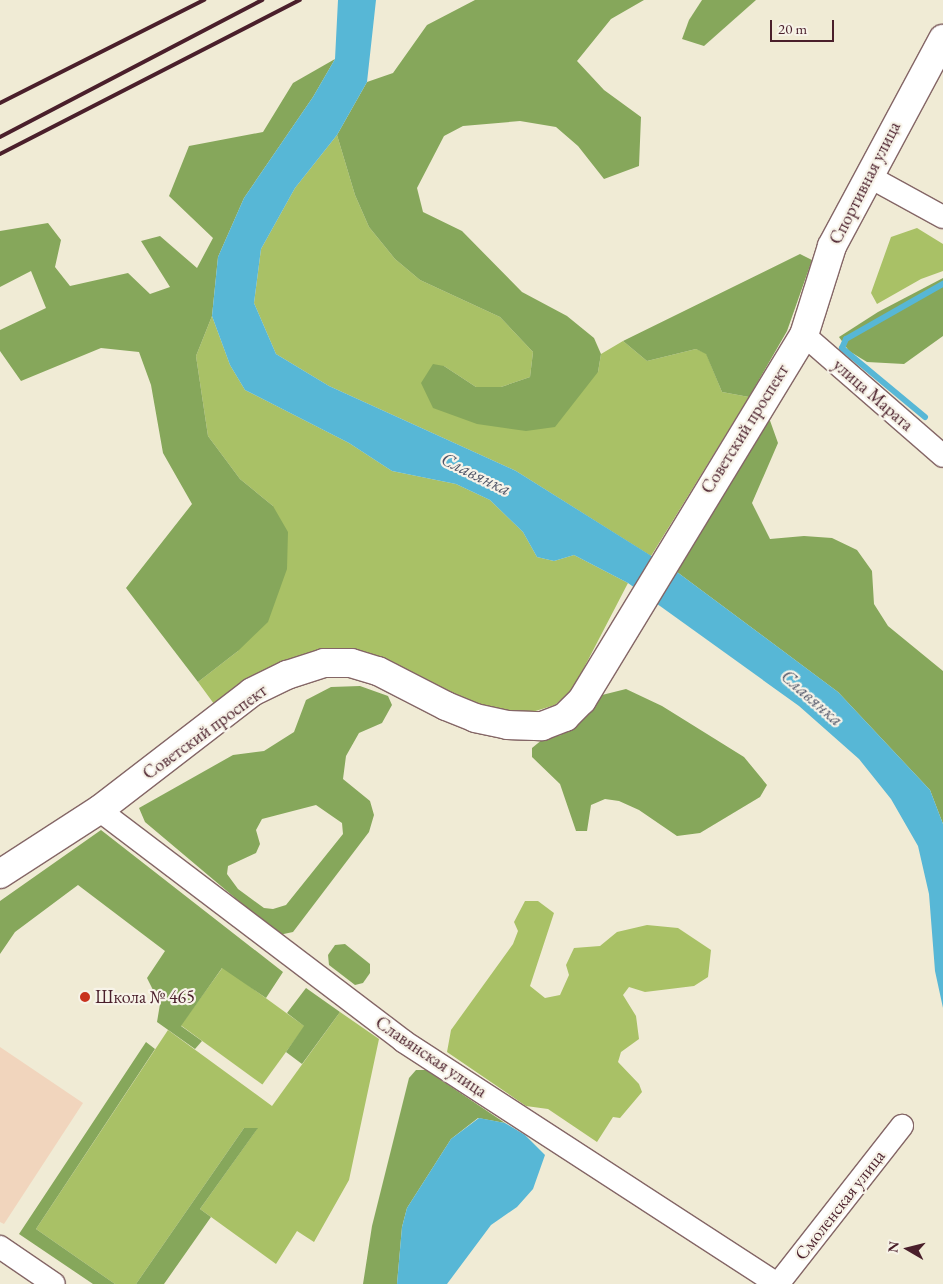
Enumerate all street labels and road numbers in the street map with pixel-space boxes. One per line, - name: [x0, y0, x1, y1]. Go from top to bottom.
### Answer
- street label: Спортивная улица: [825, 118, 905, 248]
- street label: улица Марата: [828, 354, 918, 436]
- street label: Советский проспект: [697, 360, 793, 498]
- street label: Советский проспект: [139, 680, 271, 784]
- street label: Славянская улица: [371, 1012, 491, 1102]
- street label: Смоленская улица: [790, 1146, 890, 1264]

